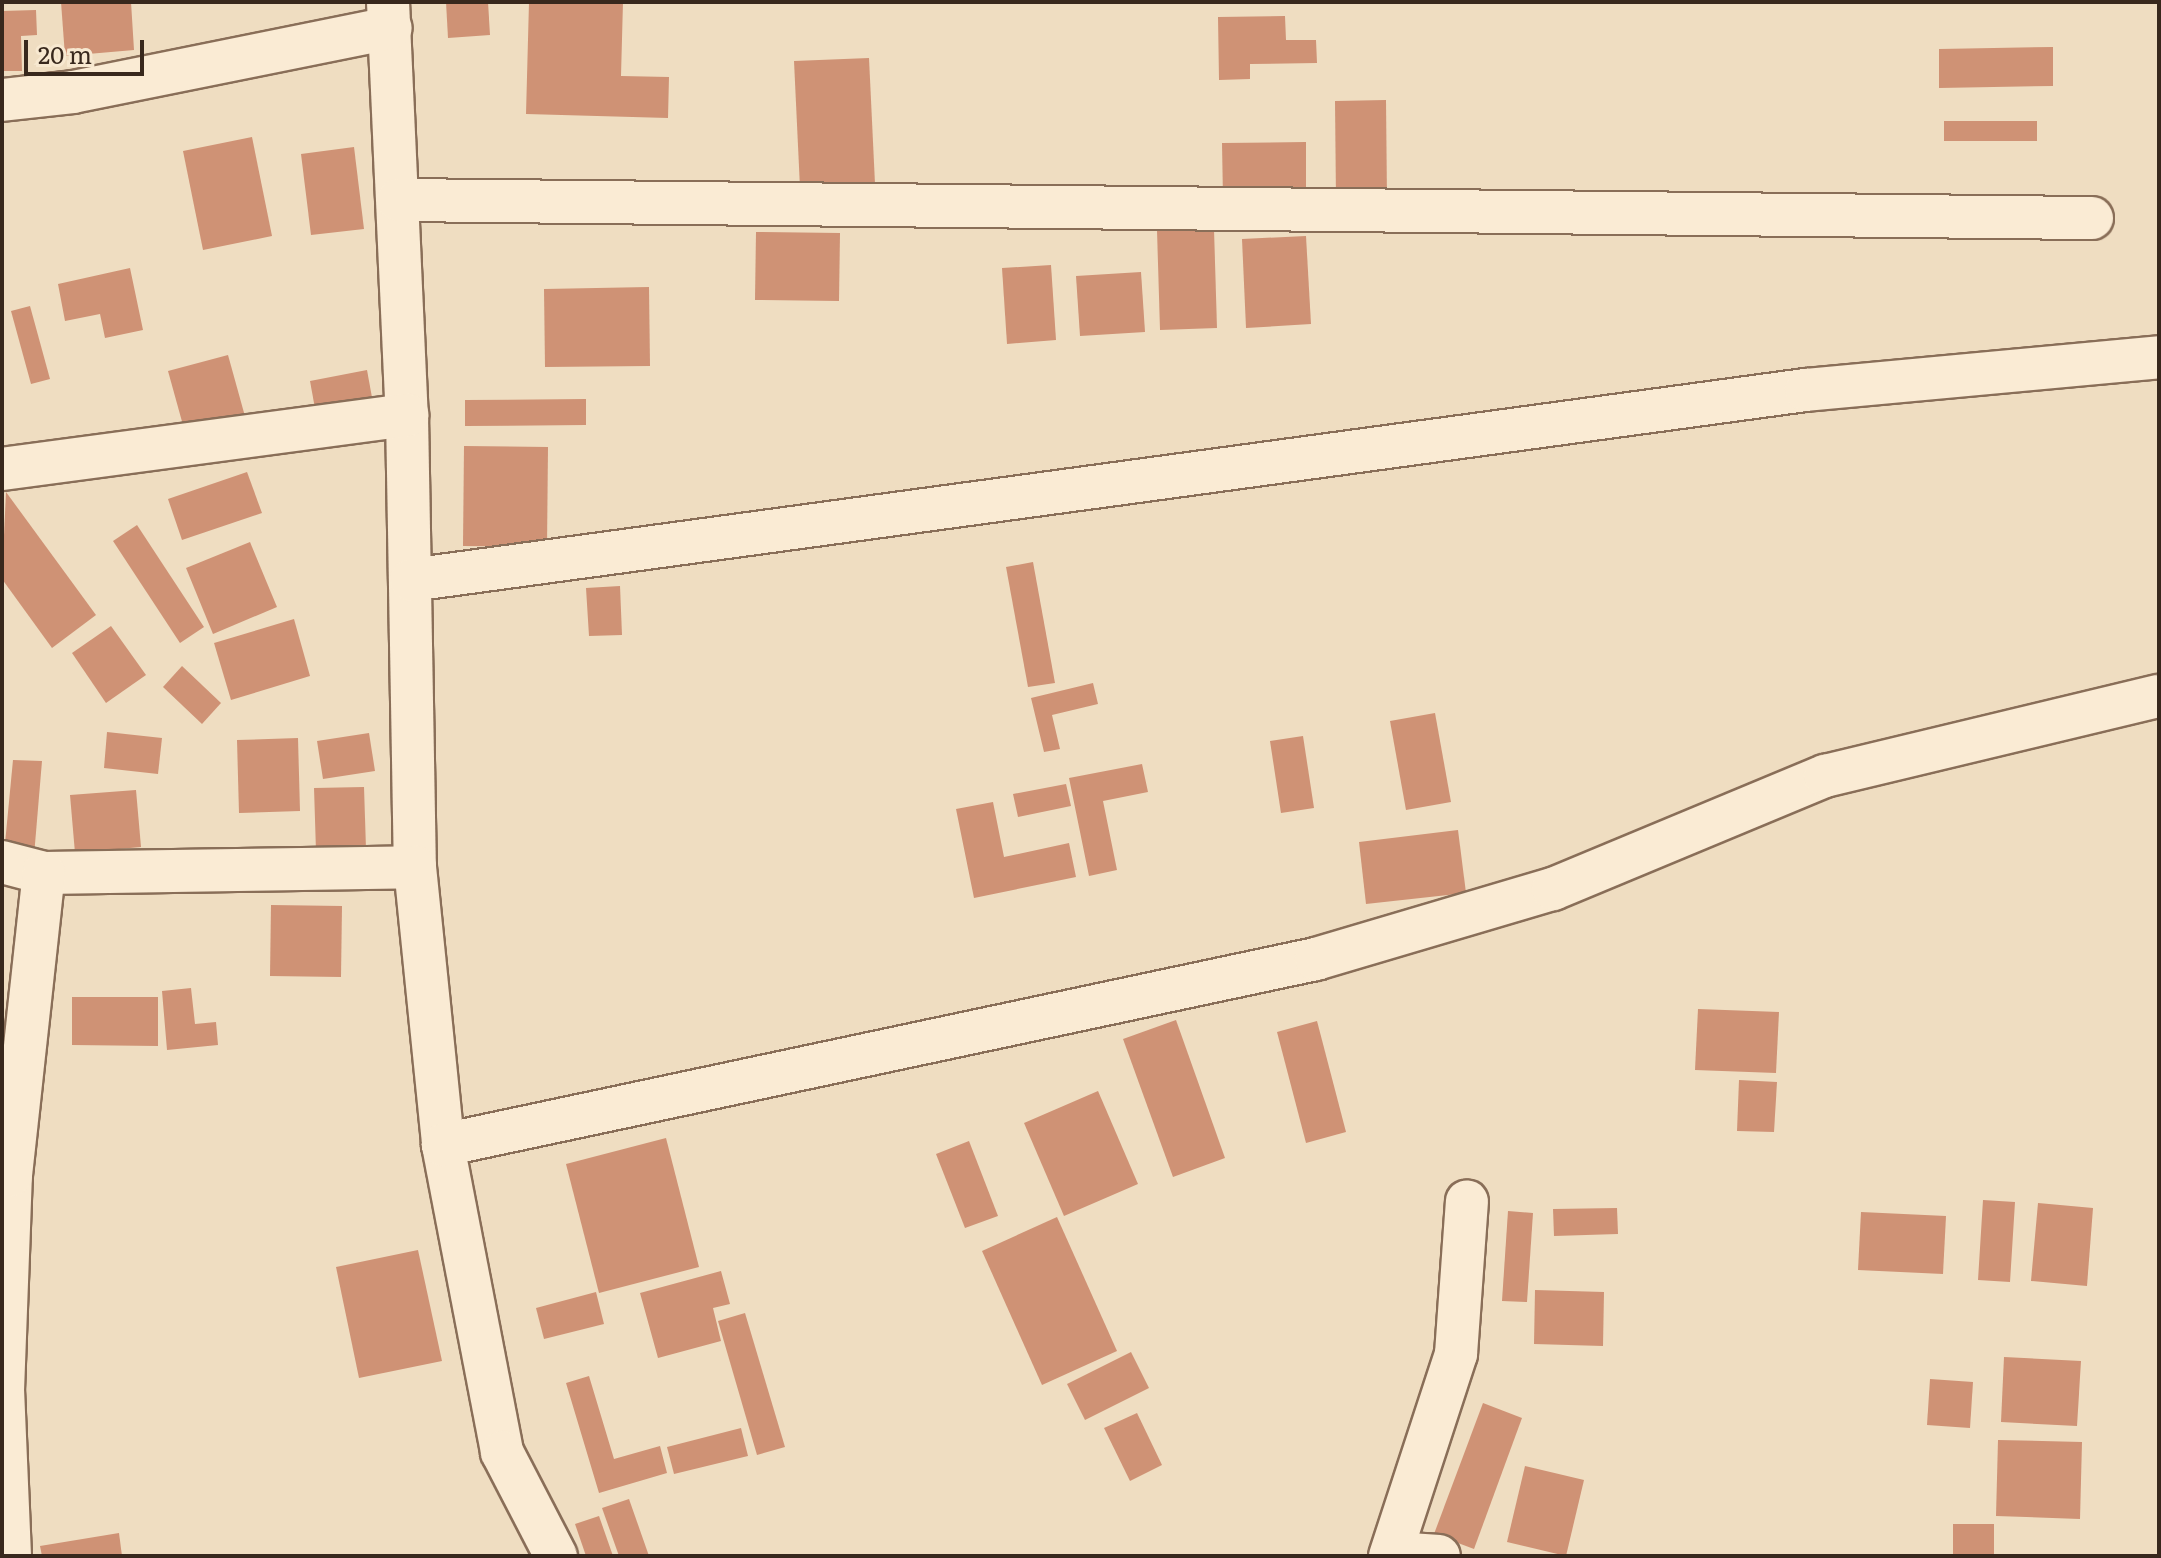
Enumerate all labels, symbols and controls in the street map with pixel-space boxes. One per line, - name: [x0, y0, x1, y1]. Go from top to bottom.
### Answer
- scale bar: [28, 24, 148, 74]
- text: 20 m: [38, 36, 92, 71]

